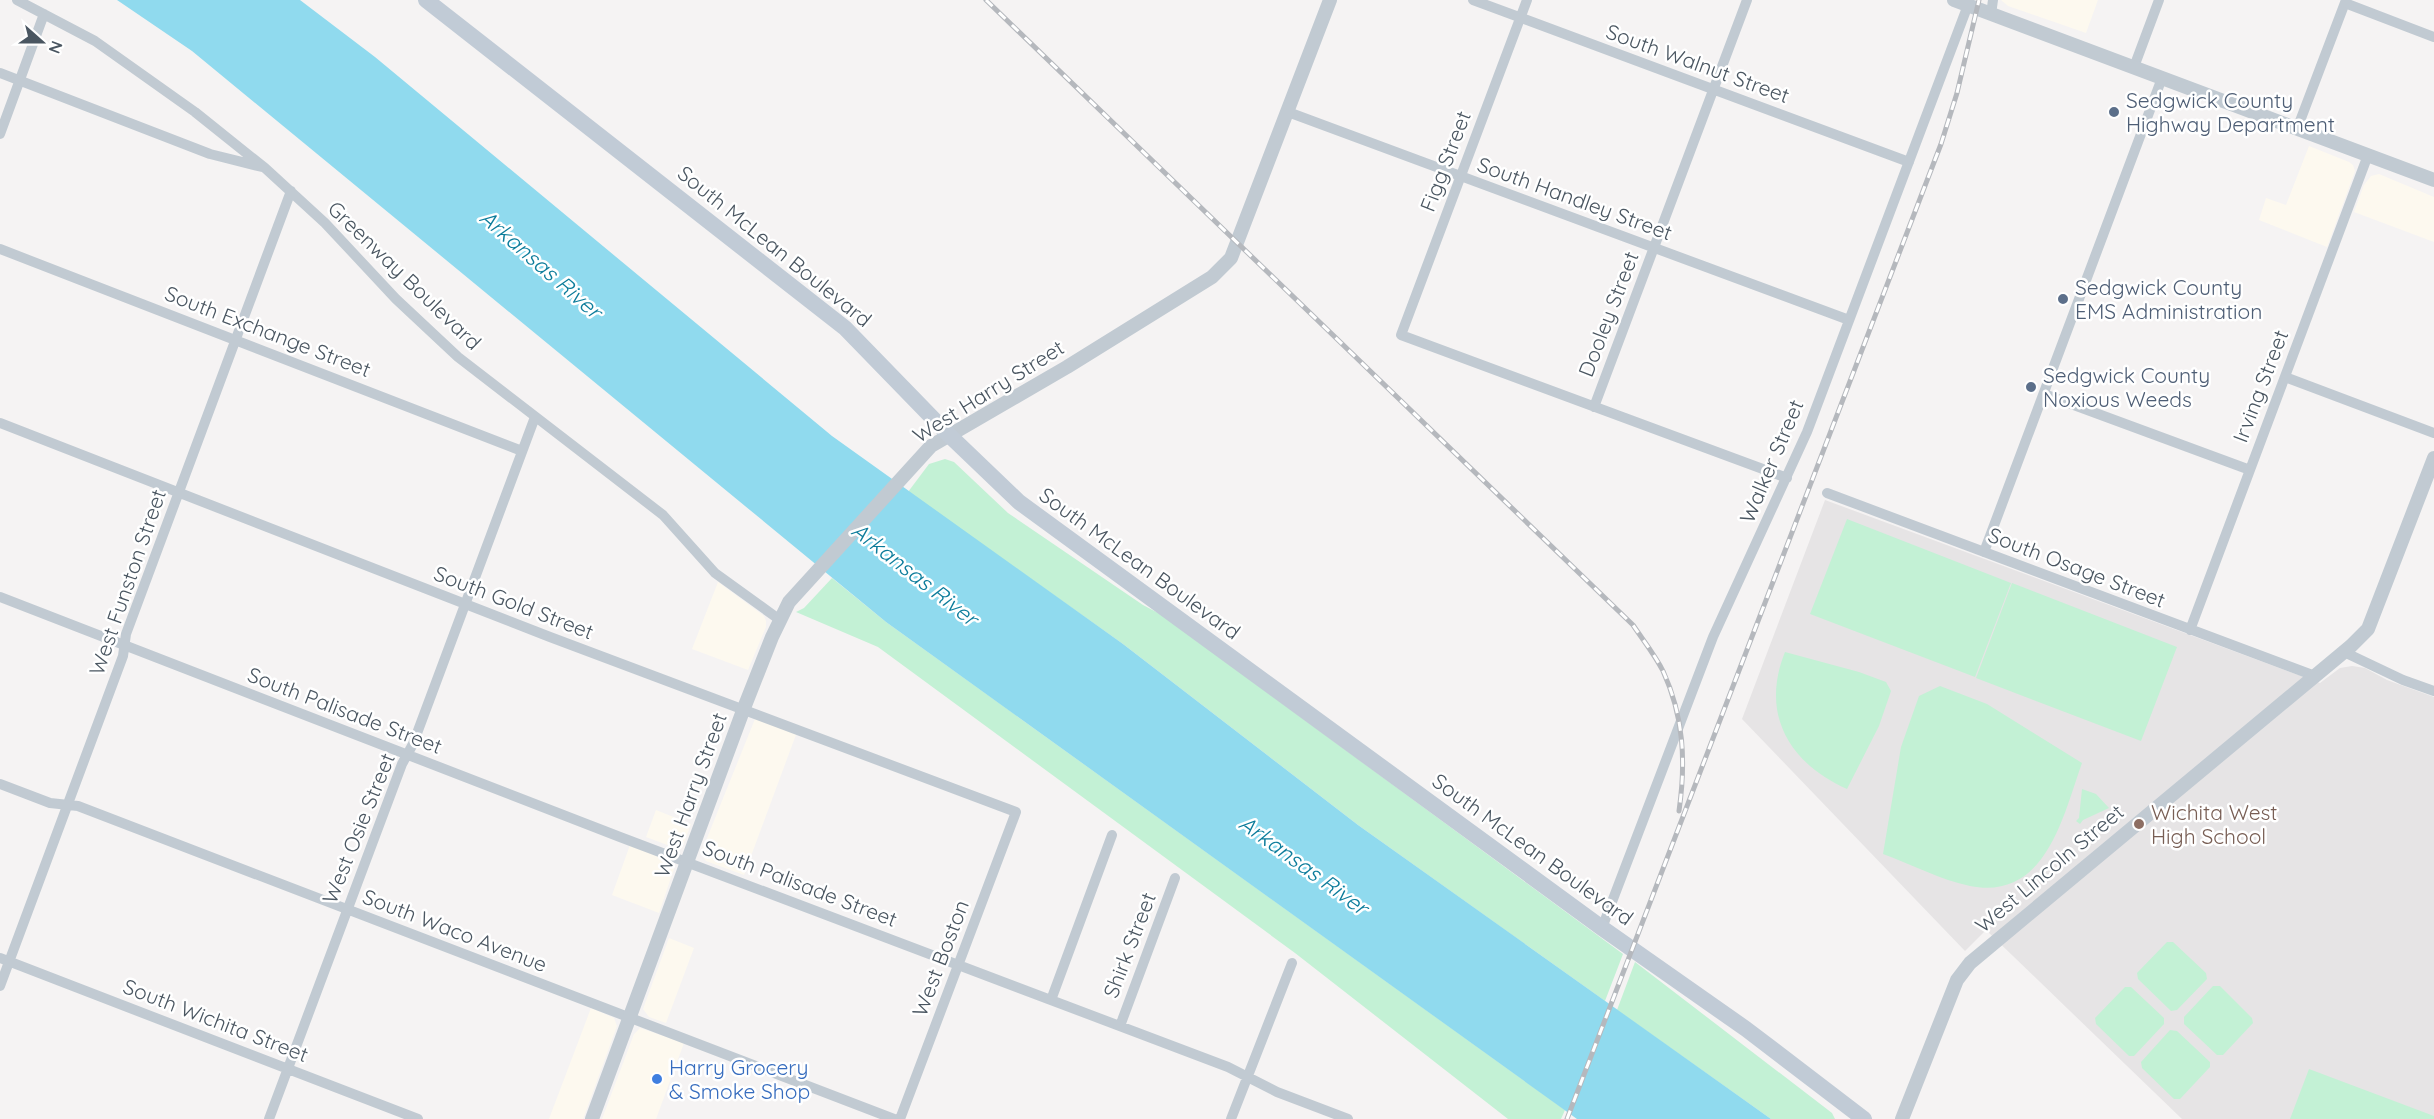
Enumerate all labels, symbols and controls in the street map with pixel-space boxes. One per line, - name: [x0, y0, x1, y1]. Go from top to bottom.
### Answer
- north arrow: [12, 12, 72, 72]
- street label: South Walnut Street: [1603, 18, 1793, 108]
- text: N: [45, 38, 67, 56]
- place label: Sedgwick County Highway Department: [2126, 87, 2335, 137]
- marker: Sedgwick County Highway Department: [2107, 105, 2121, 119]
- street label: Figg Street: [1414, 107, 1476, 215]
- street label: South Handley Street: [1474, 151, 1676, 245]
- street label: South McLean Boulevard: [673, 160, 877, 332]
- street label: Greenway Boulevard: [323, 195, 487, 355]
- water label: Arkansas River: [474, 203, 610, 326]
- street label: Dooley Street: [1572, 248, 1644, 380]
- place label: Sedgwick County EMS Administration: [2075, 274, 2262, 324]
- street label: South Exchange Street: [161, 280, 375, 382]
- marker: Sedgwick County EMS Administration: [2056, 292, 2070, 306]
- street label: Irving Street: [2227, 326, 2293, 446]
- street label: West Harry Street: [907, 334, 1069, 448]
- place label: Sedgwick County Noxious Weeds: [2043, 362, 2210, 412]
- marker: Sedgwick County Noxious Weeds: [2024, 380, 2038, 394]
- street label: Walker Street: [1733, 395, 1809, 527]
- street label: South McLean Boulevard: [1034, 481, 1246, 645]
- street label: West Funston Street: [83, 486, 171, 678]
- water label: Arkansas River: [846, 516, 986, 634]
- street label: South Osage Street: [1985, 521, 2169, 613]
- street label: South Gold Street: [430, 560, 598, 644]
- street label: South Palisade Street: [244, 661, 446, 759]
- street label: West Harry Street: [648, 709, 732, 881]
- street label: West Osie Street: [316, 749, 400, 907]
- street label: South McLean Boulevard: [1427, 767, 1639, 931]
- street label: West Lincoln Street: [1969, 798, 2129, 938]
- place label: Wichita West High School: [2151, 799, 2277, 849]
- water label: Arkansas River: [1234, 809, 1376, 923]
- marker: Wichita West High School: [2132, 817, 2146, 831]
- street label: South Palisade Street: [699, 834, 901, 932]
- street label: South Waco Avenue: [359, 883, 551, 977]
- street label: Shirk Street: [1097, 889, 1161, 1001]
- street label: West Boston: [906, 896, 974, 1020]
- street label: South Wichita Street: [120, 973, 312, 1067]
- place label: Harry Grocery & Smoke Shop: [669, 1054, 810, 1104]
- marker: Harry Grocery & Smoke Shop: [650, 1072, 664, 1086]

